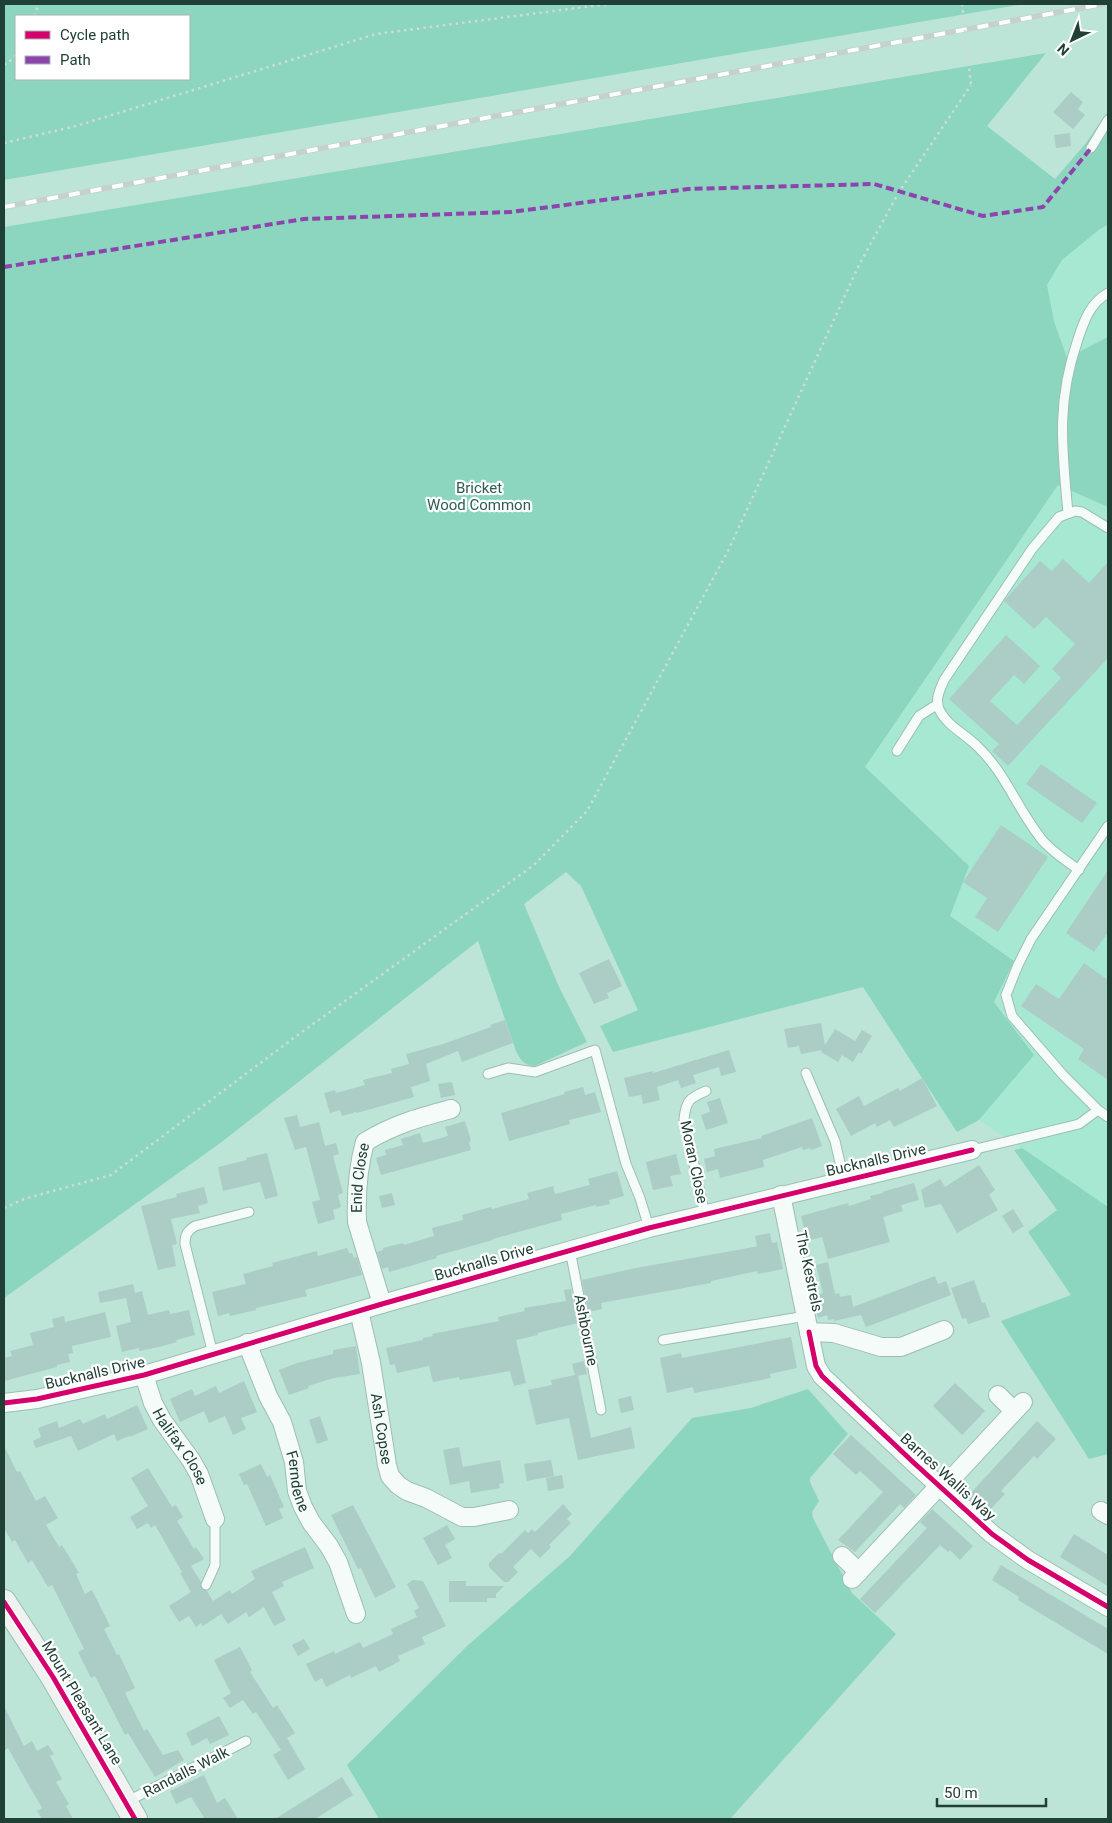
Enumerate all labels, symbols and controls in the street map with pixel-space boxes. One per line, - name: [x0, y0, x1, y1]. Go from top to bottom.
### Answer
- legend: [15, 15, 190, 80]
- north arrow: [1047, 15, 1097, 65]
- text: Cycle path: [60, 26, 130, 44]
- text: N: [1054, 40, 1072, 59]
- text: Path: [60, 51, 91, 69]
- park label: Bricket Wood Common: [427, 479, 531, 514]
- street label: Moran Close: [676, 1119, 712, 1205]
- street label: Bucknalls Drive: [824, 1140, 928, 1180]
- street label: Enid Close: [348, 1141, 373, 1213]
- street label: The Kestrels: [792, 1229, 826, 1313]
- street label: Bucknalls Drive: [433, 1239, 536, 1285]
- street label: Ashbourne: [570, 1293, 602, 1367]
- street label: Bucknalls Drive: [43, 1353, 147, 1393]
- street label: Ash Copse: [367, 1392, 396, 1466]
- street label: Halifax Close: [148, 1405, 211, 1487]
- street label: Barnes Wallis Way: [897, 1429, 999, 1525]
- street label: Ferndene: [282, 1448, 313, 1515]
- street label: Mount Pleasant Lane: [38, 1638, 126, 1768]
- street label: Randalls Walk: [140, 1743, 232, 1801]
- scale bar: [937, 1776, 1046, 1808]
- text: 50 m: [944, 1784, 978, 1802]

